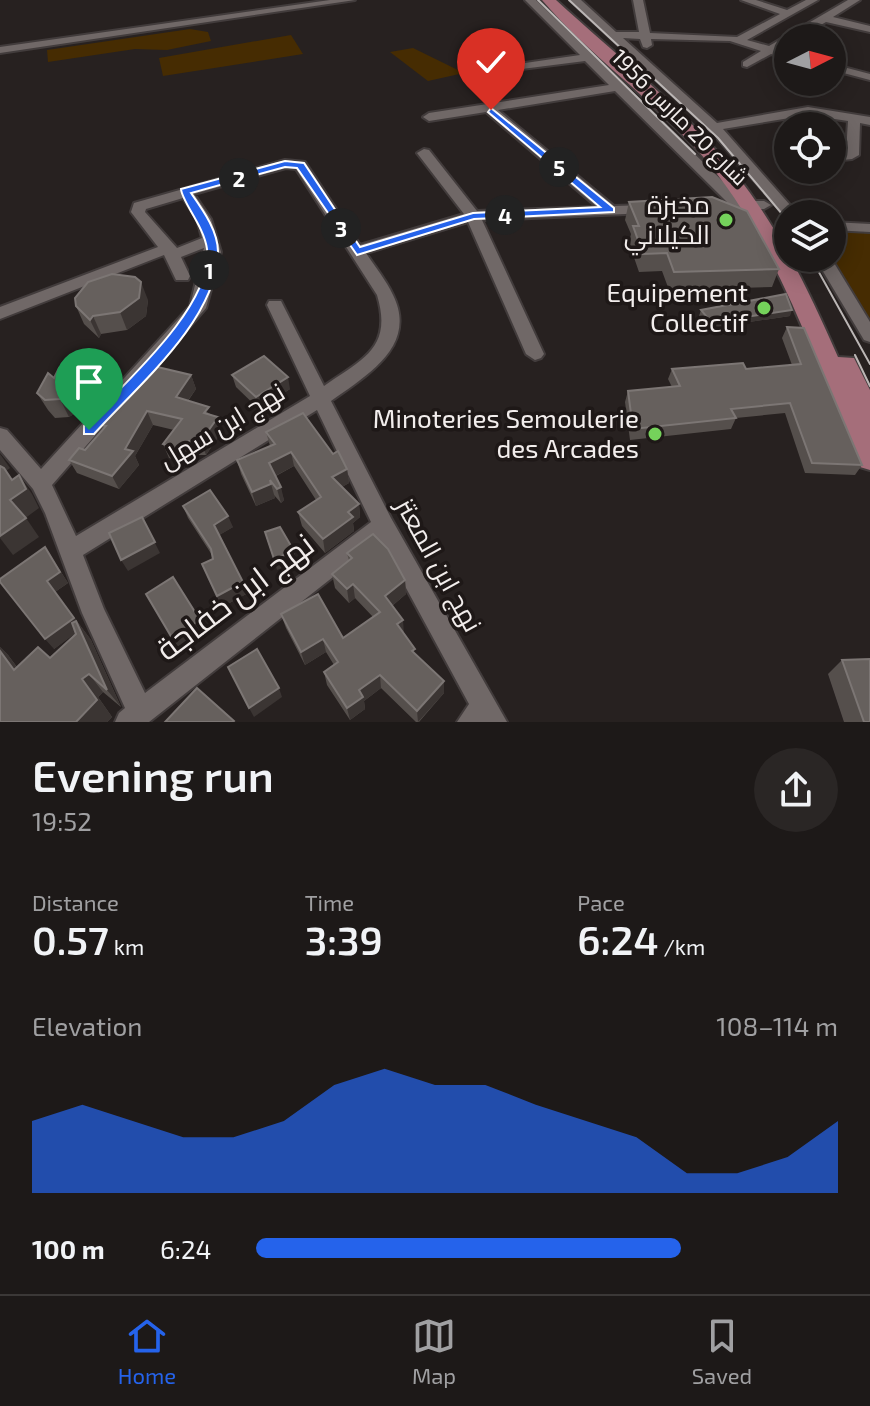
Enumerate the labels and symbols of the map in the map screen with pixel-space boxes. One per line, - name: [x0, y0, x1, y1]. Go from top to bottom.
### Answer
- north arrow: [774, 24, 846, 96]
- pin: [457, 28, 525, 110]
- street label: شارع 20 مارس 1956: [605, 43, 754, 192]
- pin: 5: [539, 147, 579, 187]
- pin: 2: [219, 158, 259, 198]
- place label: مخبزة الكيلاني: [624, 188, 710, 256]
- pin: 4: [485, 195, 525, 235]
- pin: 3: [321, 208, 361, 248]
- marker: مخبزة الكيلاني: [717, 211, 735, 229]
- pin: 1: [189, 250, 229, 290]
- place label: Equipement Collectif: [607, 276, 749, 337]
- marker: Equipement Collectif: [755, 299, 773, 317]
- pin: [55, 348, 123, 430]
- street label: نهج ابن سهل: [153, 375, 291, 477]
- place label: Minoteries Semoulerie des Arcades: [373, 402, 639, 463]
- marker: Minoteries Semoulerie des Arcades: [646, 425, 664, 443]
- street label: نهج ابن المعتز: [387, 490, 490, 638]
- street label: نهج ابن خفاجة: [148, 524, 323, 671]

